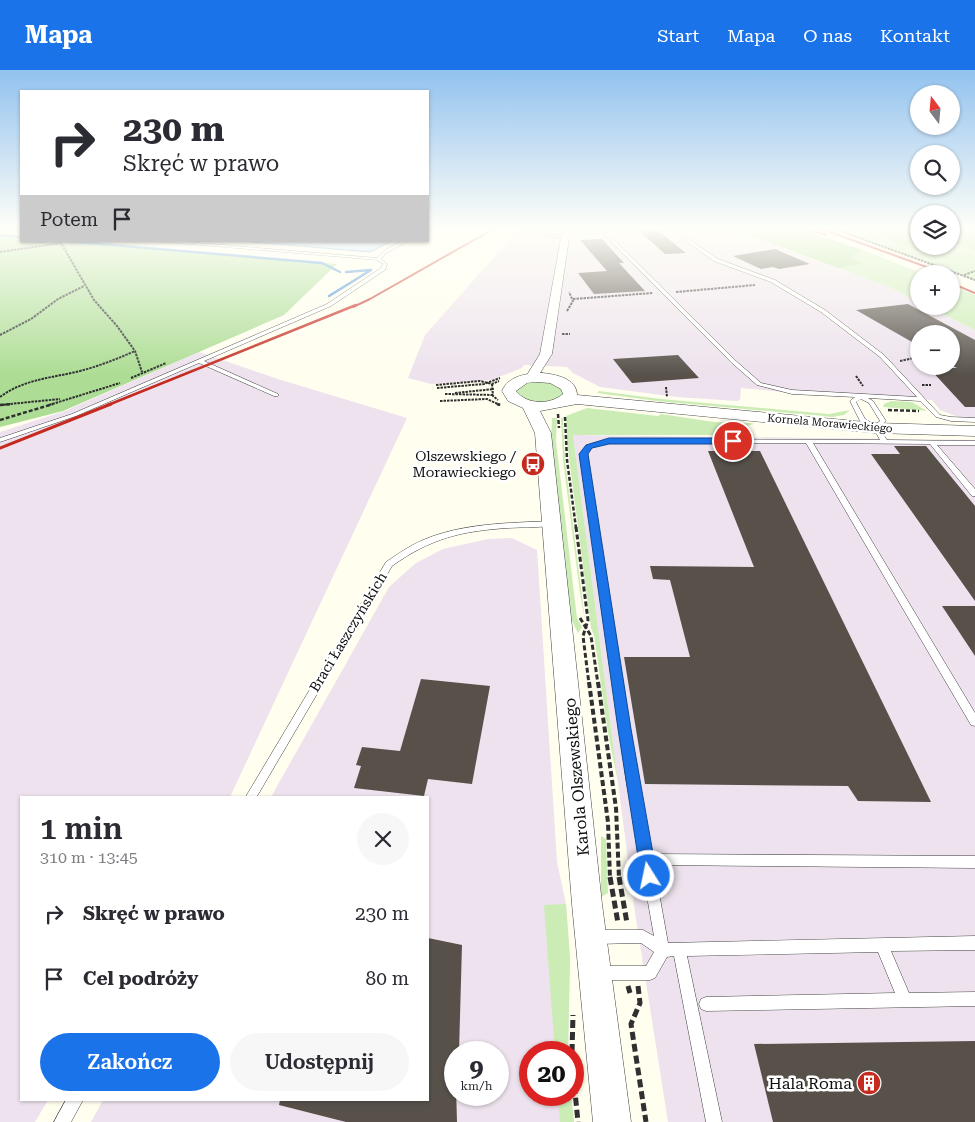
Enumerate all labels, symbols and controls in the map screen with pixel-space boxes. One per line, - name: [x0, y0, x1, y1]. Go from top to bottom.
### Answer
- text: Mapa: [25, 21, 92, 49]
- text: Start: [657, 25, 699, 46]
- text: Mapa: [727, 25, 775, 46]
- text: O nas: [803, 25, 852, 46]
- text: Kontakt: [880, 25, 950, 46]
- north arrow: [910, 85, 960, 135]
- map controls: [910, 85, 960, 375]
- text: 230 m: [123, 109, 224, 150]
- icon: right: [40, 110, 105, 175]
- button: search: [910, 145, 960, 195]
- text: Skręć w prawo: [123, 151, 279, 176]
- icon: arrive: [108, 205, 136, 233]
- button: layers: [910, 205, 960, 255]
- text: Potem: [40, 208, 98, 231]
- button: +: [910, 265, 960, 315]
- button: −: [910, 325, 960, 375]
- street label: Kornela Morawieckiego: [767, 412, 893, 435]
- pin: [712, 420, 754, 462]
- icon: arrive: [719, 427, 747, 455]
- place label: Olszewskiego / Morawieckiego: [412, 448, 517, 480]
- bus stop icon: Olszewskiego / Morawieckiego: [520, 451, 546, 477]
- street label: Braci Łaszczyńskich: [306, 569, 390, 695]
- street label: Karola Olszewskiego: [560, 697, 593, 857]
- text: 1 min: [40, 811, 123, 846]
- button: close: [357, 813, 409, 865]
- text: 310 m · 13:45: [40, 848, 138, 867]
- position arrow: [622, 849, 674, 901]
- icon: right: [40, 900, 68, 928]
- text: Skręć w prawo: [83, 902, 225, 925]
- text: 230 m: [355, 902, 409, 925]
- icon: arrive: [40, 965, 68, 993]
- text: Cel podróży: [83, 967, 198, 990]
- text: 80 m: [366, 967, 409, 990]
- button: Zakończ: [40, 1033, 220, 1091]
- button: Udostępnij: [230, 1033, 409, 1091]
- speed limit sign: 20: [519, 1041, 584, 1106]
- text: 9: [469, 1053, 484, 1082]
- building icon: Hala Roma: [856, 1070, 882, 1096]
- place label: Hala Roma: [769, 1074, 852, 1093]
- text: km/h: [460, 1079, 493, 1093]

